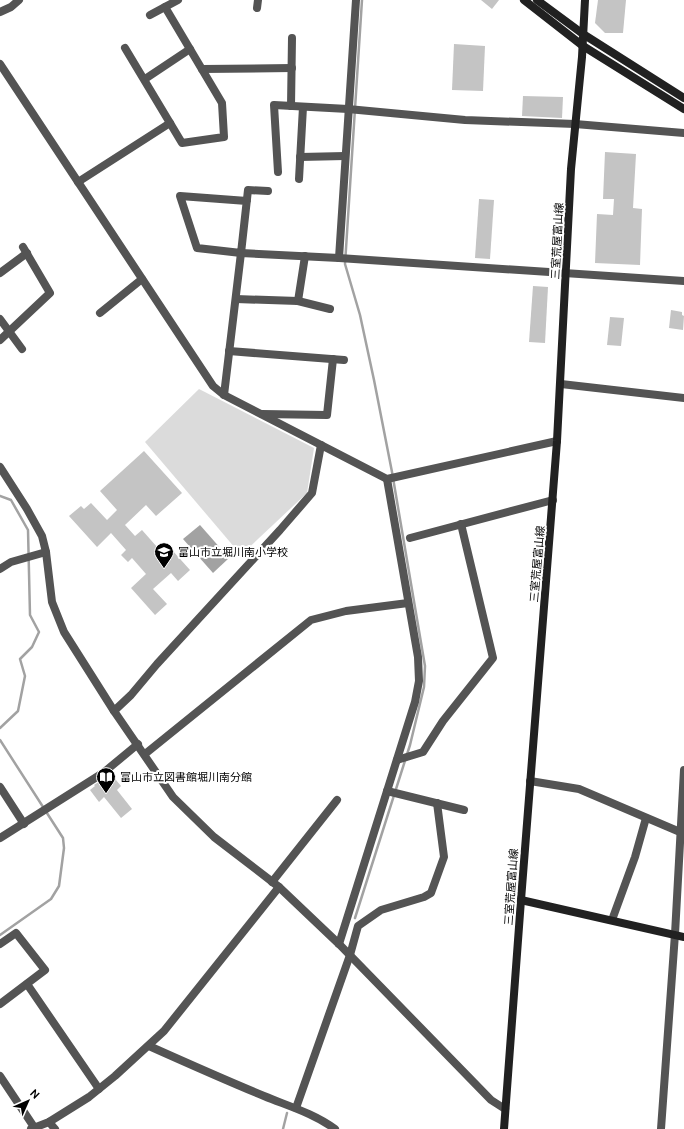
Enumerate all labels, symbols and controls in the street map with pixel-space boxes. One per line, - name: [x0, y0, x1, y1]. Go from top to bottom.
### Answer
- street label: 三室荒屋富山線: [549, 202, 565, 280]
- street label: 三室荒屋富山線: [528, 525, 546, 603]
- school or university icon: 富山市立堀川南小学校: [153, 541, 175, 569]
- place label: 富山市立堀川南小学校: [178, 546, 288, 558]
- library icon: 富山市立図書館堀川南分館: [95, 766, 117, 794]
- place label: 富山市立図書館堀川南分館: [120, 771, 252, 783]
- street label: 三室荒屋富山線: [502, 848, 520, 926]
- north arrow: [8, 1081, 48, 1121]
- text: N: [28, 1087, 42, 1101]

